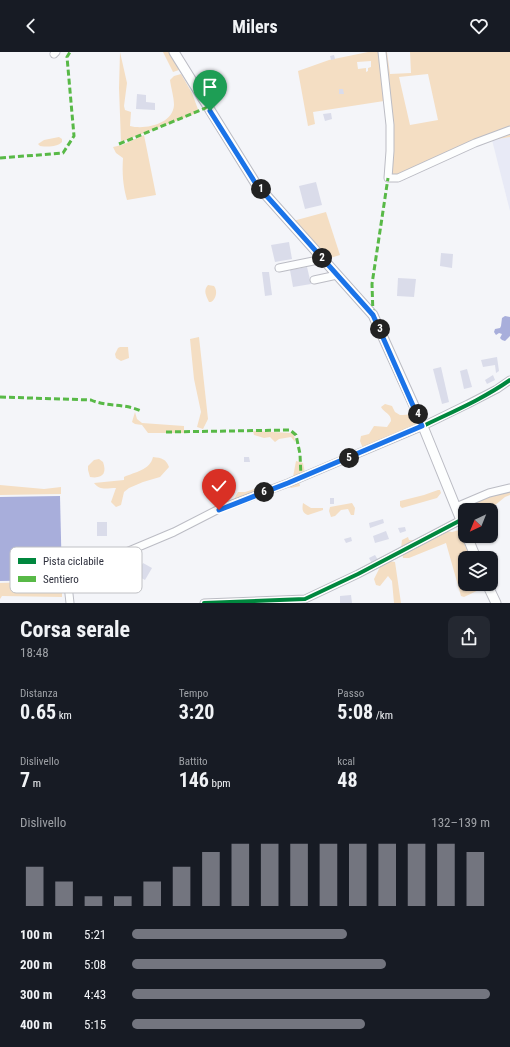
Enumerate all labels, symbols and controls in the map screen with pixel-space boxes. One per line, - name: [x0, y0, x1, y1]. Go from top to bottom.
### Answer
- icon: back: [20, 15, 42, 37]
- icon: heart: [468, 15, 490, 37]
- text: Milers: [232, 16, 278, 37]
- pin: [193, 70, 227, 111]
- icon: arrive: [199, 76, 221, 98]
- pin: 1: [251, 179, 271, 199]
- text: 1: [258, 182, 264, 195]
- pin: 2: [312, 248, 332, 268]
- text: 2: [319, 251, 325, 264]
- pin: 3: [370, 319, 390, 339]
- text: 3: [377, 322, 383, 335]
- pin: 4: [408, 404, 428, 424]
- text: 4: [415, 407, 421, 420]
- pin: 5: [339, 448, 359, 468]
- text: 5: [346, 451, 352, 464]
- pin: [202, 469, 236, 510]
- icon: check: [208, 475, 230, 497]
- pin: 6: [254, 482, 274, 502]
- text: 6: [261, 485, 267, 498]
- north arrow: [458, 503, 498, 543]
- map controls: [458, 503, 498, 591]
- legend: [10, 547, 142, 593]
- button: layers: [458, 551, 498, 591]
- text: Pista ciclabile: [43, 555, 104, 568]
- text: Sentiero: [43, 573, 79, 586]
- button: share: [448, 616, 490, 658]
- text: Corsa serale: [20, 617, 130, 642]
- text: 18:48: [20, 645, 49, 660]
- text: Distanza: [20, 687, 58, 700]
- text: Tempo: [179, 687, 208, 700]
- text: Passo: [337, 687, 364, 700]
- text: 0.65: [20, 700, 56, 724]
- text: 3:20: [179, 700, 214, 724]
- text: 5:08: [337, 700, 373, 724]
- text: km: [56, 709, 72, 722]
- text: /km: [373, 709, 393, 722]
- text: Dislivello: [20, 755, 59, 768]
- text: Battito: [179, 755, 208, 768]
- text: kcal: [337, 755, 355, 768]
- text: 7: [20, 768, 30, 792]
- text: 146: [179, 768, 209, 792]
- text: 48: [337, 768, 358, 792]
- text: m: [30, 777, 41, 790]
- text: bpm: [209, 777, 231, 790]
- text: Dislivello: [20, 815, 66, 830]
- text: 132–139 m: [431, 815, 490, 830]
- text: 100 m: [20, 927, 52, 942]
- text: 5:21: [84, 927, 106, 942]
- text: 200 m: [20, 957, 52, 972]
- text: 5:08: [84, 957, 106, 972]
- text: 300 m: [20, 987, 52, 1002]
- text: 4:43: [84, 987, 106, 1002]
- text: 400 m: [20, 1017, 52, 1032]
- text: 5:15: [84, 1017, 106, 1032]

